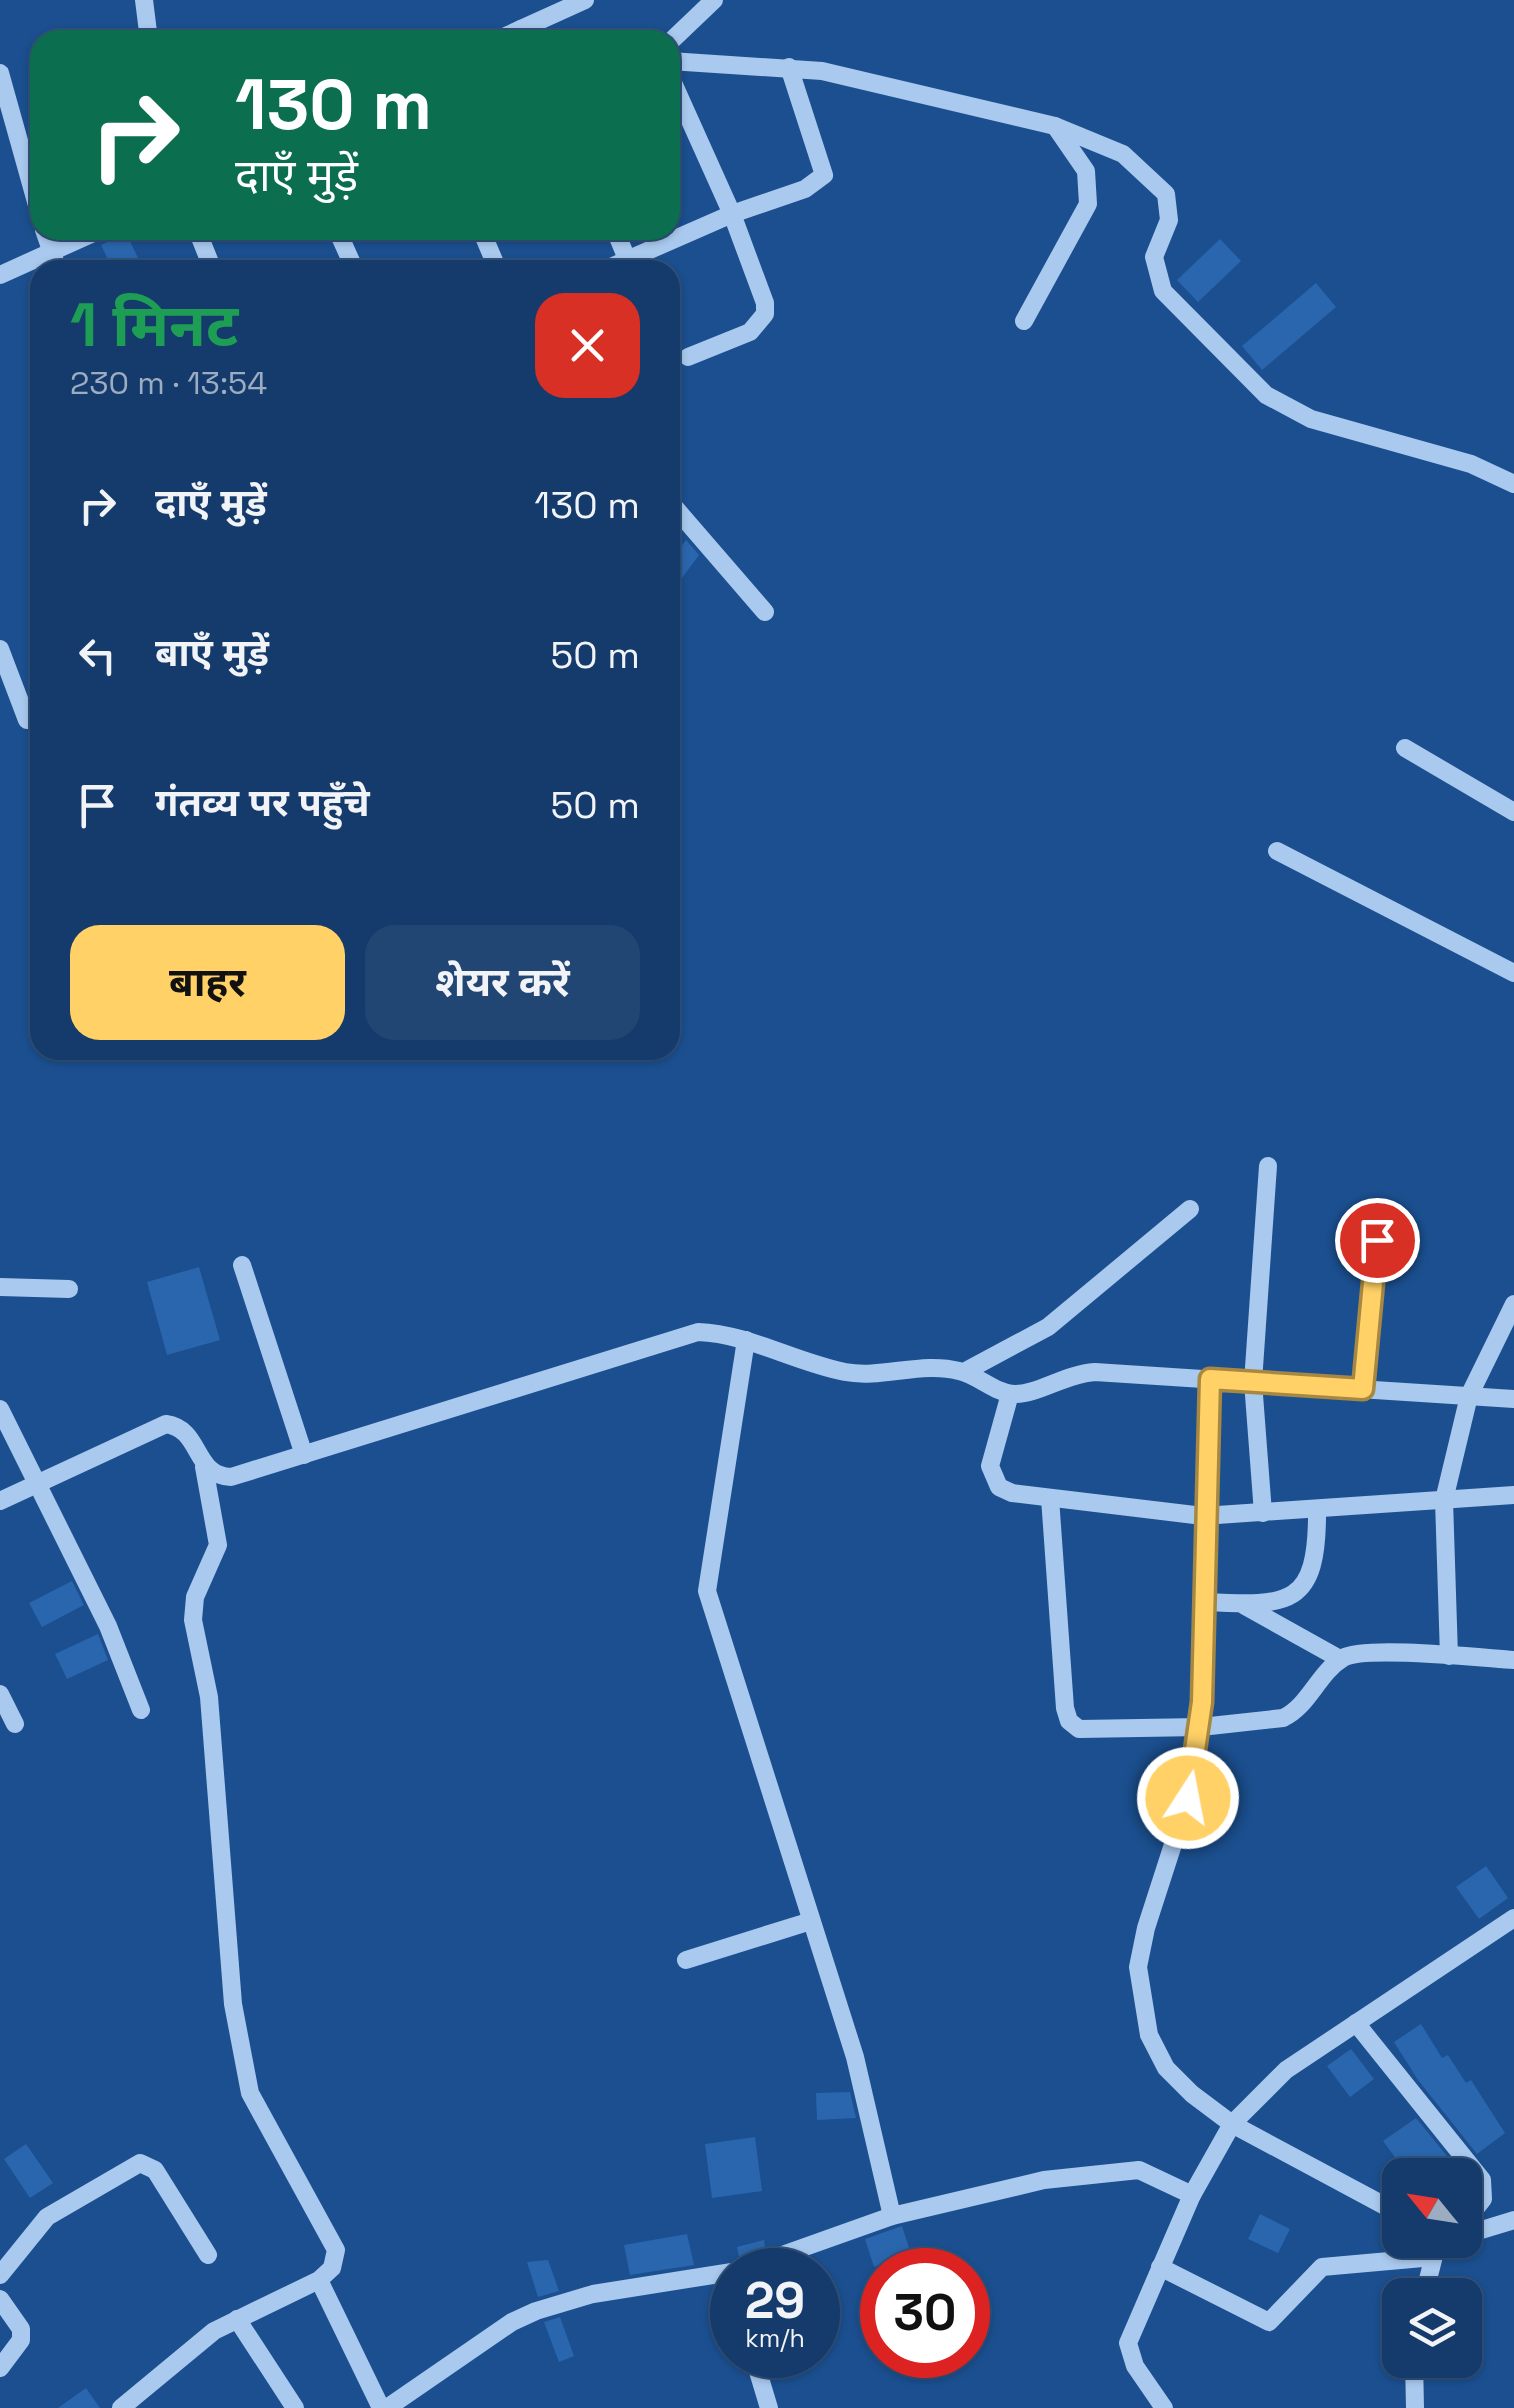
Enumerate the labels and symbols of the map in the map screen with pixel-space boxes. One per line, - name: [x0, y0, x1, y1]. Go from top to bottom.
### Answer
- pin: [1335, 1198, 1420, 1283]
- position arrow: [1136, 1746, 1240, 1850]
- north arrow: [1382, 2158, 1482, 2258]
- speed limit sign: 30: [860, 2248, 990, 2378]

